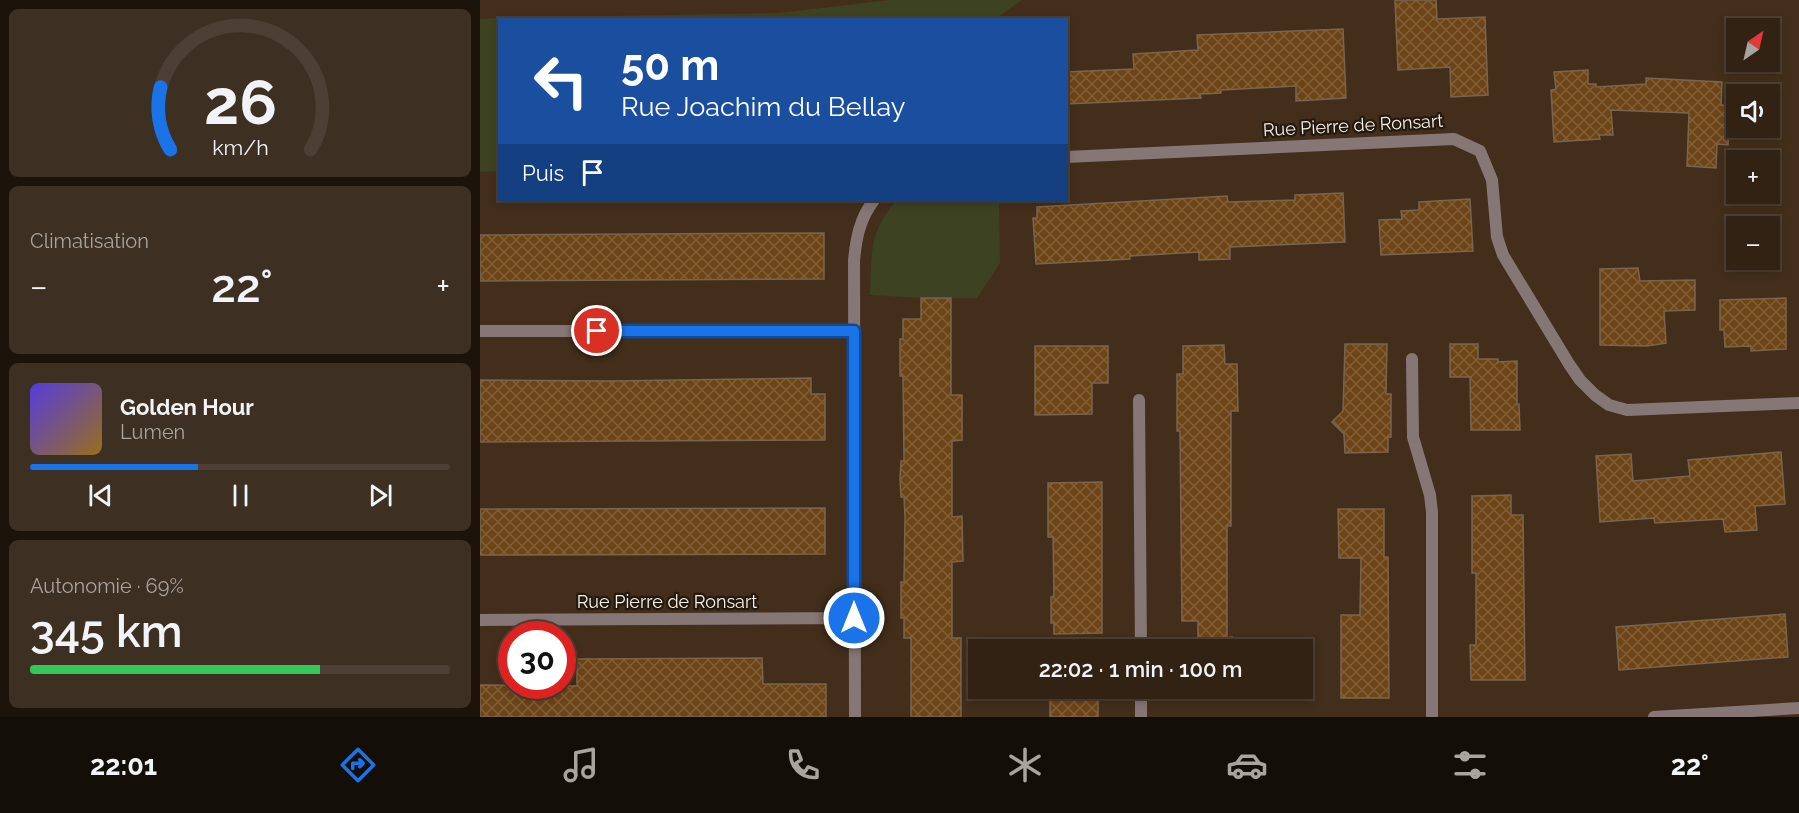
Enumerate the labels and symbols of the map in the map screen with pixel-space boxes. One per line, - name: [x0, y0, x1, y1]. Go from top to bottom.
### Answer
- north arrow: [1726, 18, 1780, 72]
- street label: Rue Pierre de Ronsart: [1262, 110, 1444, 140]
- pin: [571, 305, 622, 356]
- position arrow: [822, 586, 886, 650]
- street label: Rue Pierre de Ronsart: [577, 591, 757, 612]
- speed limit sign: 30: [498, 621, 576, 699]

